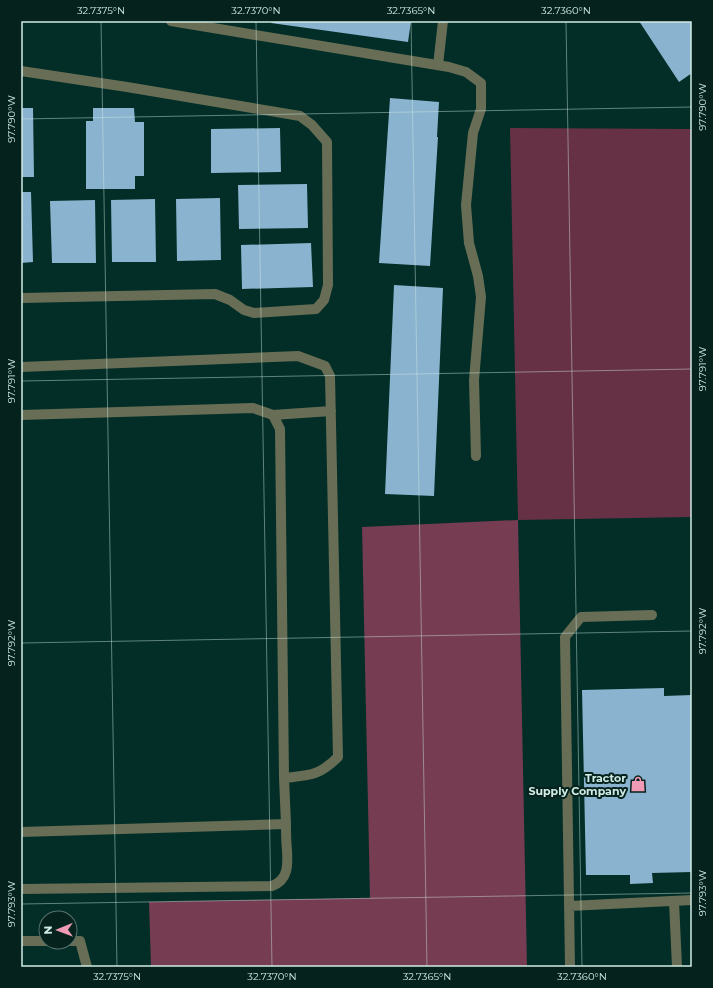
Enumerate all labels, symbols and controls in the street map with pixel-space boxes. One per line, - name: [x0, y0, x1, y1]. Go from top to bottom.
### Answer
- text: 32.7375°N: [77, 4, 125, 17]
- text: 32.7370°N: [231, 4, 281, 17]
- text: 32.7365°N: [387, 4, 435, 17]
- text: 32.7360°N: [541, 4, 591, 17]
- text: 97.790°W: [696, 83, 709, 131]
- text: 97.790°W: [5, 95, 18, 143]
- text: 97.791°W: [696, 347, 709, 391]
- text: 97.791°W: [5, 359, 18, 403]
- text: 97.792°W: [696, 608, 709, 654]
- text: 97.792°W: [5, 620, 18, 666]
- place label: Tractor Supply Company: [528, 771, 626, 798]
- shop icon: Tractor Supply Company: [629, 775, 647, 793]
- text: 97.793°W: [696, 870, 709, 916]
- text: 97.793°W: [5, 881, 18, 927]
- north arrow: [38, 910, 78, 950]
- text: N: [41, 926, 55, 935]
- text: 32.7375°N: [93, 970, 141, 983]
- text: 32.7370°N: [247, 970, 297, 983]
- text: 32.7365°N: [403, 970, 451, 983]
- text: 32.7360°N: [557, 970, 607, 983]

